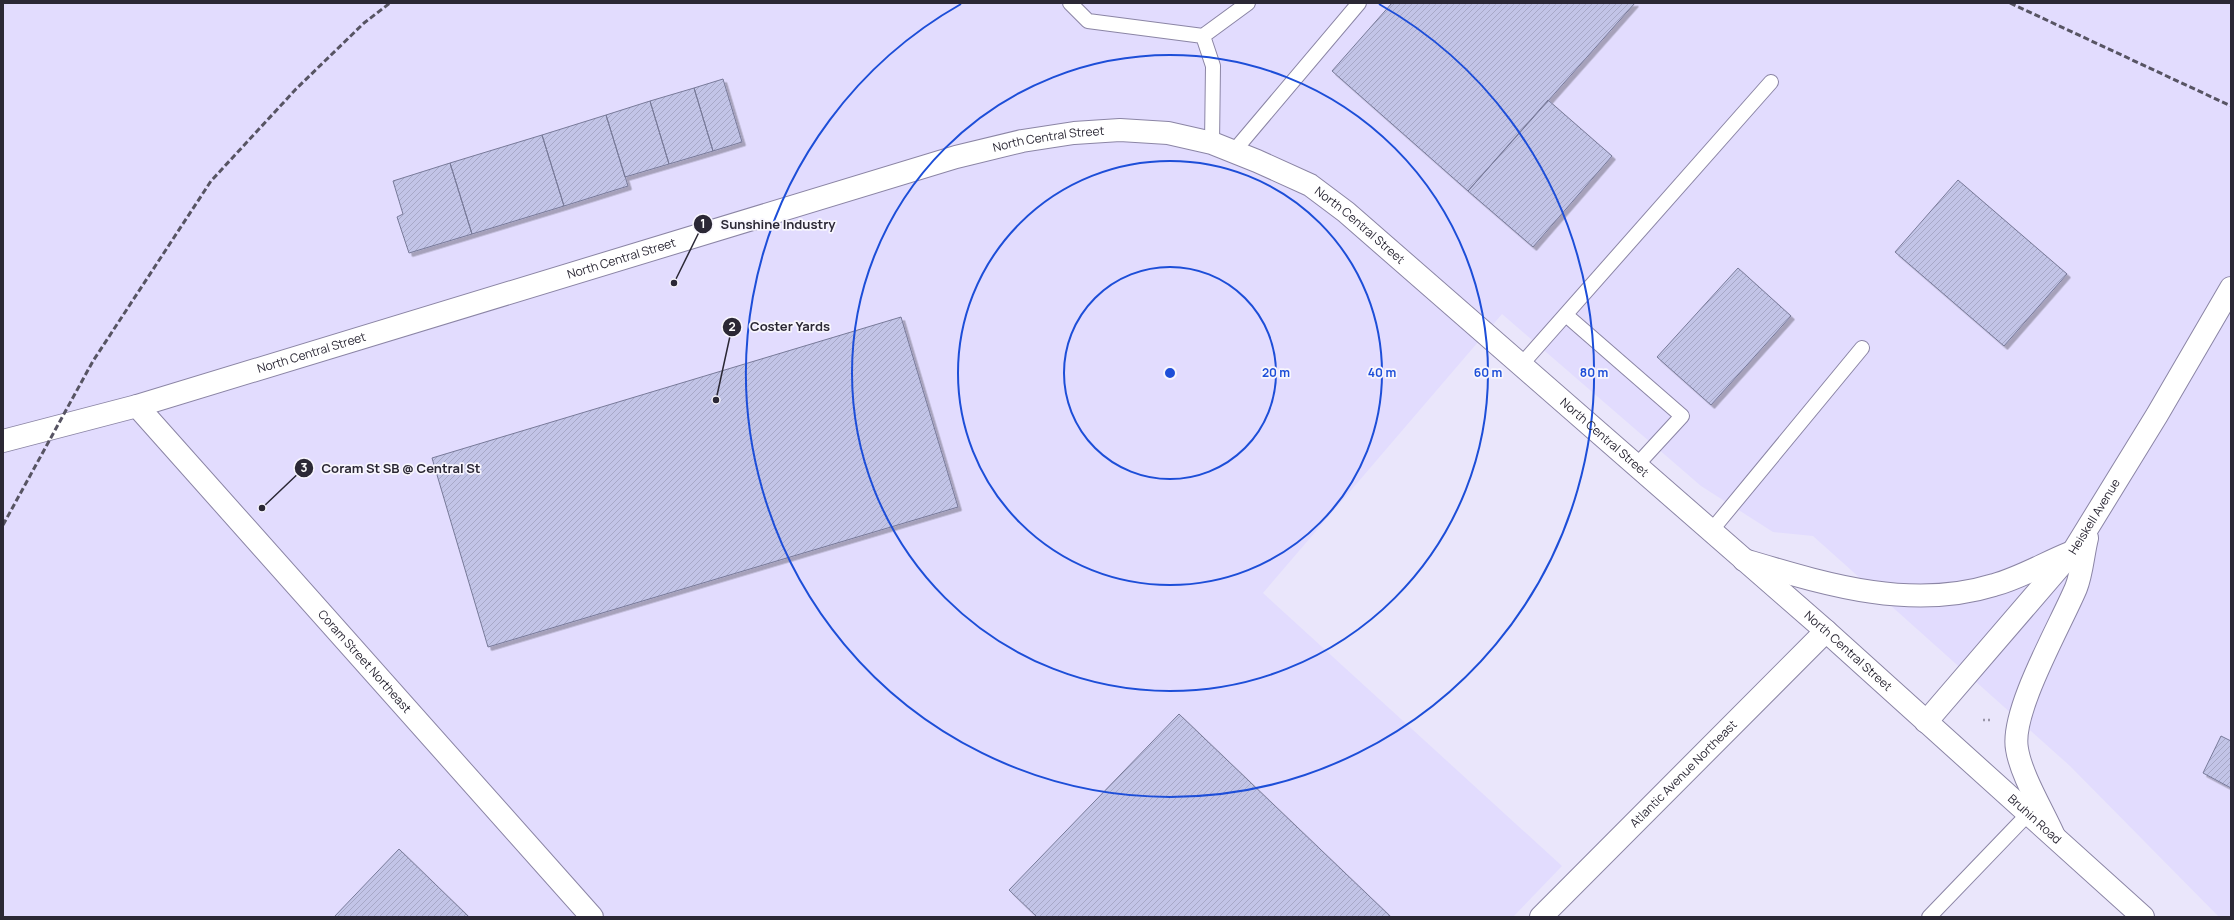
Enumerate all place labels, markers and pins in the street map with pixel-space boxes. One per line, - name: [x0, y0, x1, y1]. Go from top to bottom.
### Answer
- callout: Sunshine Industry: [693, 212, 844, 237]
- callout: Coster Yards: [722, 314, 838, 339]
- centre of rings: [1163, 366, 1177, 380]
- callout: Coram St SB @ Central St: [294, 456, 489, 481]

